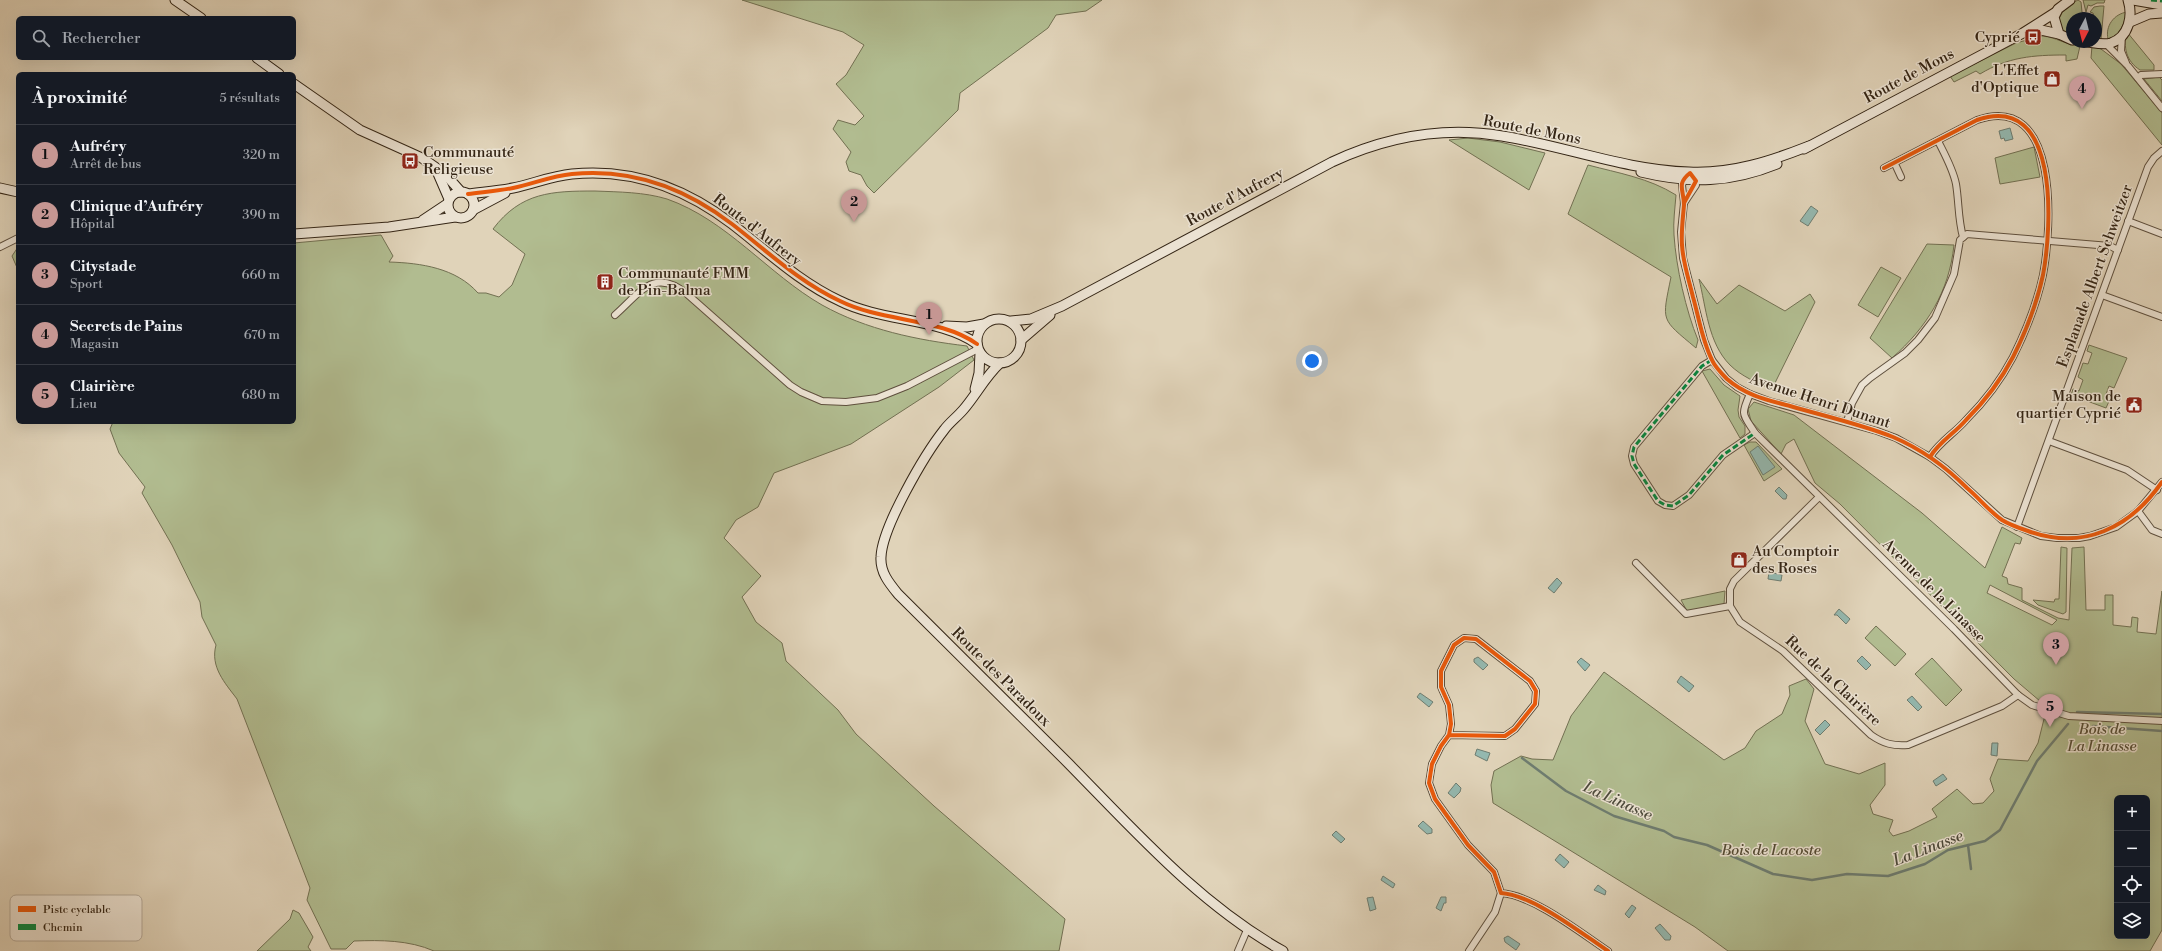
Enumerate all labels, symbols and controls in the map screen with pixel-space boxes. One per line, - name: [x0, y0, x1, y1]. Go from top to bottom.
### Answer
- north arrow: [2066, 12, 2102, 48]
- search box: [16, 16, 296, 60]
- icon: search: [30, 27, 52, 49]
- bus stop icon: Cyprié: [2023, 27, 2043, 47]
- place label: Cyprié: [1975, 28, 2020, 47]
- text: Rechercher: [62, 29, 141, 48]
- street label: Route de Mons: [1861, 44, 1957, 108]
- place label: L'Effet d'Optique: [1971, 61, 2040, 97]
- shop icon: L'Effet d'Optique: [2042, 69, 2062, 89]
- pin: 4: [2069, 76, 2095, 109]
- text: À proximité: [32, 87, 127, 109]
- text: 5 résultats: [219, 90, 280, 106]
- street label: Route de Mons: [1481, 111, 1583, 149]
- text: Aufréry: [70, 137, 126, 156]
- place label: Communauté Religieuse: [423, 143, 514, 179]
- text: 1: [42, 147, 48, 163]
- text: 320 m: [243, 147, 280, 163]
- bus stop icon: Communauté Religieuse: [400, 151, 420, 171]
- text: Arrêt de bus: [70, 156, 141, 172]
- street label: Route d'Aufrery: [1183, 163, 1287, 231]
- street label: Esplanade Albert Schweitzer: [2053, 181, 2137, 370]
- street label: Route d'Aufrery: [709, 189, 806, 271]
- pin: 2: [841, 189, 867, 222]
- text: Clinique d’Aufréry: [70, 197, 203, 216]
- text: 2: [41, 207, 49, 223]
- text: 390 m: [242, 207, 280, 223]
- text: Hôpital: [70, 216, 115, 232]
- text: Citystade: [70, 257, 136, 276]
- place label: Communauté FMM de Pin-Balma: [618, 264, 750, 300]
- text: 3: [41, 267, 49, 283]
- text: 660 m: [242, 267, 280, 283]
- building icon: Communauté FMM de Pin-Balma: [595, 272, 615, 292]
- text: Sport: [70, 276, 103, 292]
- pin: 1: [916, 302, 942, 335]
- text: Secrets de Pains: [70, 317, 182, 336]
- text: 4: [41, 327, 49, 343]
- text: 670 m: [244, 327, 280, 343]
- text: Magasin: [70, 336, 119, 352]
- your location: [1302, 351, 1322, 371]
- street label: Avenue Henri Dunant: [1746, 369, 1893, 433]
- text: Clairière: [70, 377, 135, 396]
- text: 5: [41, 387, 49, 403]
- text: 680 m: [241, 387, 280, 403]
- place label: Maison de quartier Cyprié: [2016, 387, 2121, 423]
- public building icon: Maison de quartier Cyprié: [2124, 395, 2144, 415]
- text: Lieu: [70, 396, 97, 412]
- street label: Avenue de la Linasse: [1877, 534, 1990, 647]
- place label: Au Comptoir des Roses: [1751, 542, 1840, 578]
- shop icon: Au Comptoir des Roses: [1729, 550, 1749, 570]
- street label: Route des Paradoux: [947, 623, 1055, 731]
- street label: Rue de la Clairière: [1781, 632, 1885, 730]
- pin: 3: [2043, 632, 2069, 665]
- pin: 5: [2037, 694, 2063, 727]
- park label: Bois de La Linasse: [2067, 720, 2136, 756]
- water label: La Linasse: [1579, 776, 1656, 825]
- map controls: [2114, 795, 2150, 939]
- button: +: [2114, 795, 2150, 831]
- water label: La Linasse: [1889, 825, 1966, 871]
- button: −: [2114, 831, 2150, 867]
- park label: Bois de Lacoste: [1720, 841, 1821, 860]
- button: locate: [2114, 867, 2150, 903]
- legend: [10, 895, 142, 941]
- text: Piste cyclable: [43, 903, 111, 917]
- button: layers: [2114, 903, 2150, 939]
- text: Chemin: [43, 921, 83, 935]

